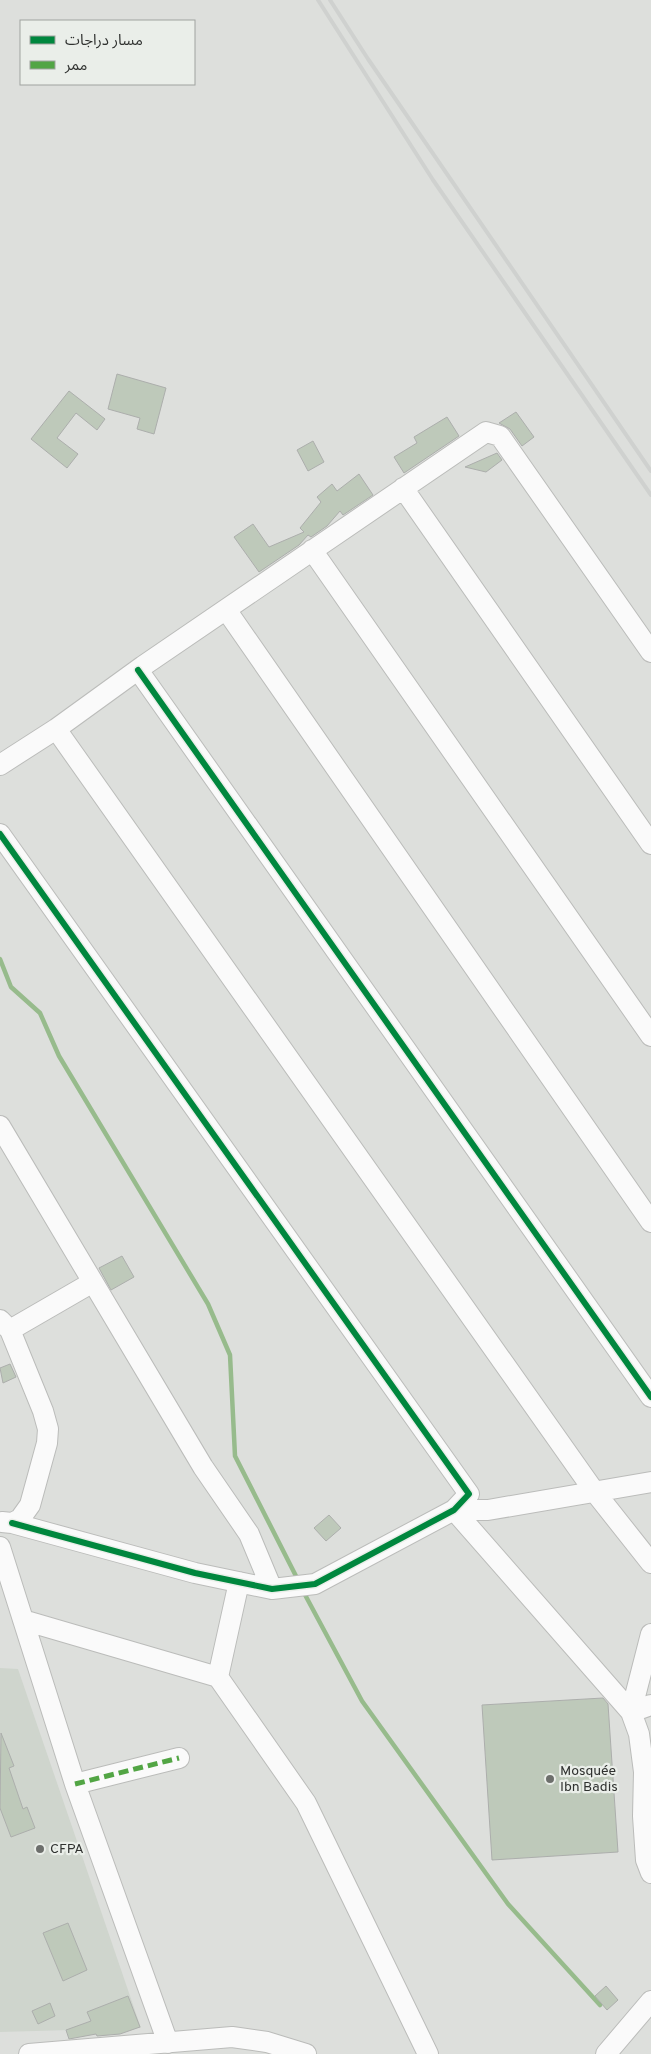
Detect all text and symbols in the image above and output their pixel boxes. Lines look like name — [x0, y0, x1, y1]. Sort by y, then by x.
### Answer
legend — [20, 20, 195, 85]
text: مسار دراجات — [65, 32, 143, 51]
text: ممر — [64, 57, 88, 76]
place label: Mosquée Ibn Badis — [560, 1763, 618, 1796]
marker: Mosquée Ibn Badis — [544, 1773, 556, 1785]
place label: CFPA — [50, 1841, 84, 1858]
marker: CFPA — [34, 1843, 46, 1855]

